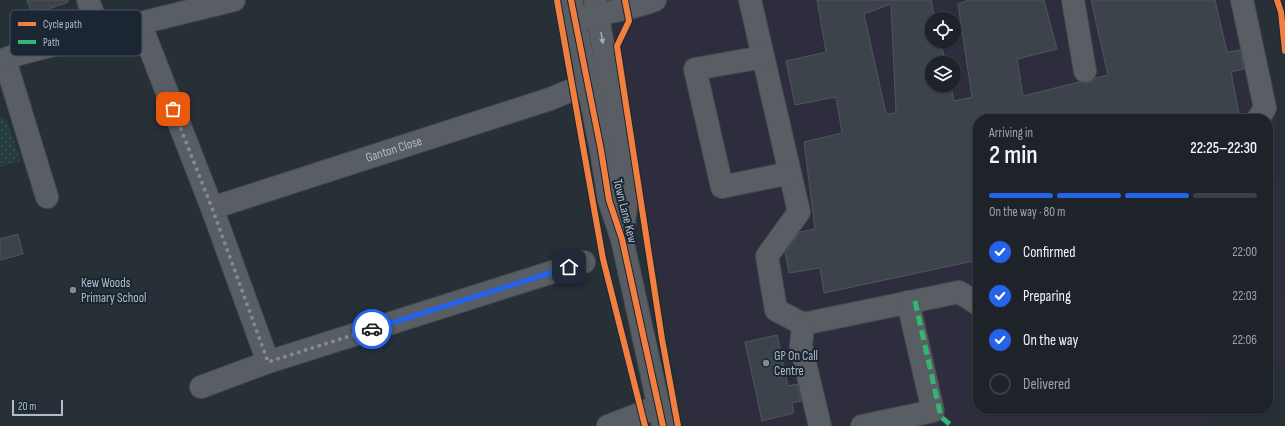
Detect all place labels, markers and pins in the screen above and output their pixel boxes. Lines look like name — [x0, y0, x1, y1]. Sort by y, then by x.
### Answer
pin — [156, 92, 190, 126]
pin — [552, 250, 586, 284]
place label: Kew Woods Primary School — [81, 275, 146, 306]
marker: Kew Woods Primary School — [68, 285, 78, 295]
place label: GP On Call Centre — [774, 348, 818, 379]
marker: GP On Call Centre — [761, 358, 771, 368]

